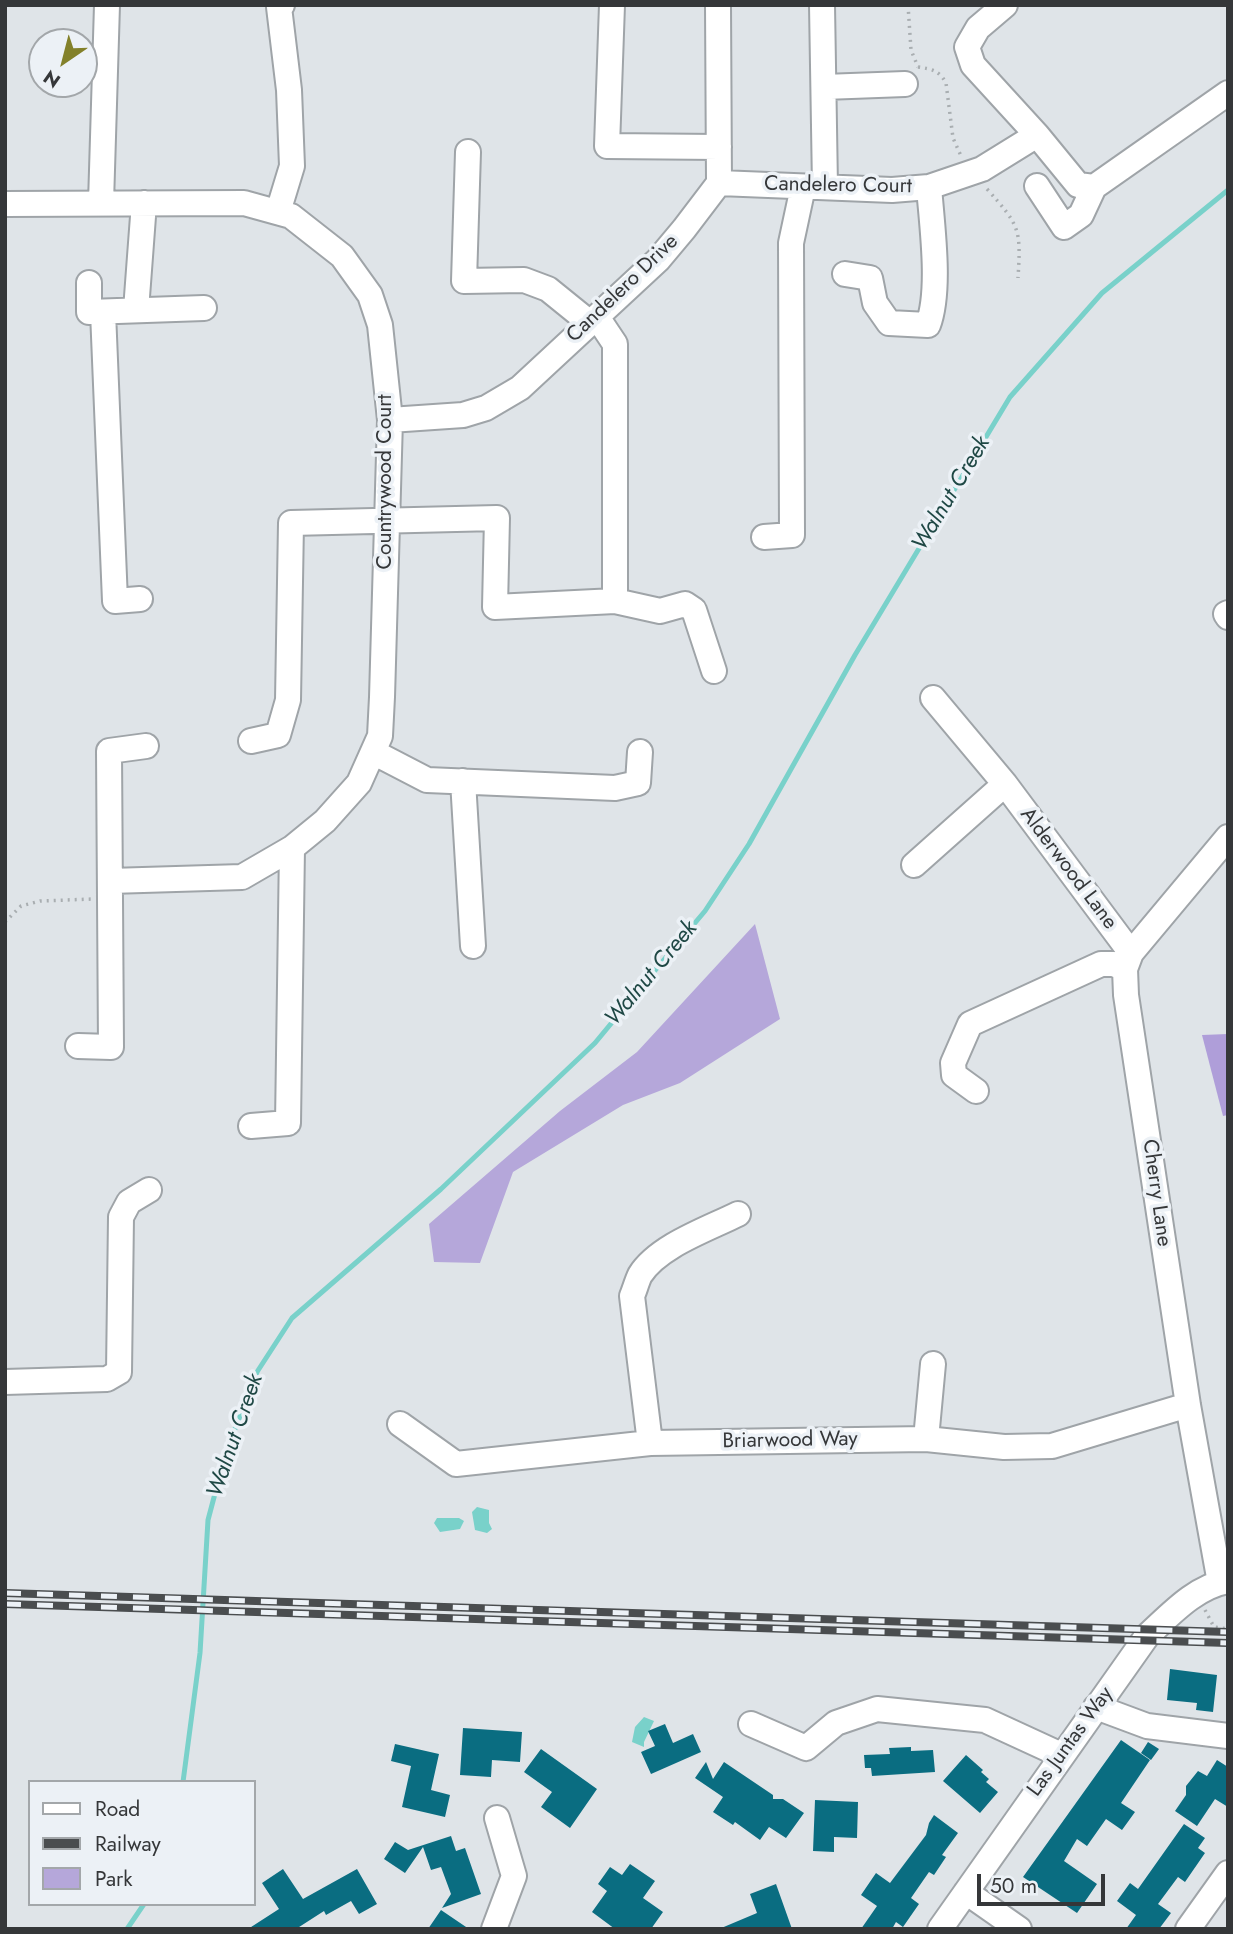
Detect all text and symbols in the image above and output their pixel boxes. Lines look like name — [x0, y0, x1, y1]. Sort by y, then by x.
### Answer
north arrow — [28, 28, 98, 98]
text: N — [38, 64, 66, 94]
street label: Candelero Court — [764, 172, 912, 200]
street label: Candelero Drive — [562, 229, 684, 349]
street label: Countrywood Court — [373, 395, 399, 569]
water label: Walnut Creek — [907, 432, 997, 556]
street label: Alderwood Lane — [1014, 803, 1122, 935]
water label: Walnut Creek — [600, 916, 704, 1032]
street label: Cherry Lane — [1136, 1138, 1176, 1248]
water label: Walnut Creek — [202, 1371, 270, 1501]
street label: Briarwood Way — [722, 1427, 858, 1455]
street label: Las Juntas Way — [1023, 1682, 1119, 1802]
legend — [28, 1780, 256, 1906]
text: Road — [95, 1794, 140, 1824]
text: Railway — [95, 1829, 161, 1859]
scale bar — [981, 1860, 1109, 1904]
text: Park — [95, 1864, 132, 1894]
text: 50 m — [990, 1871, 1037, 1901]

